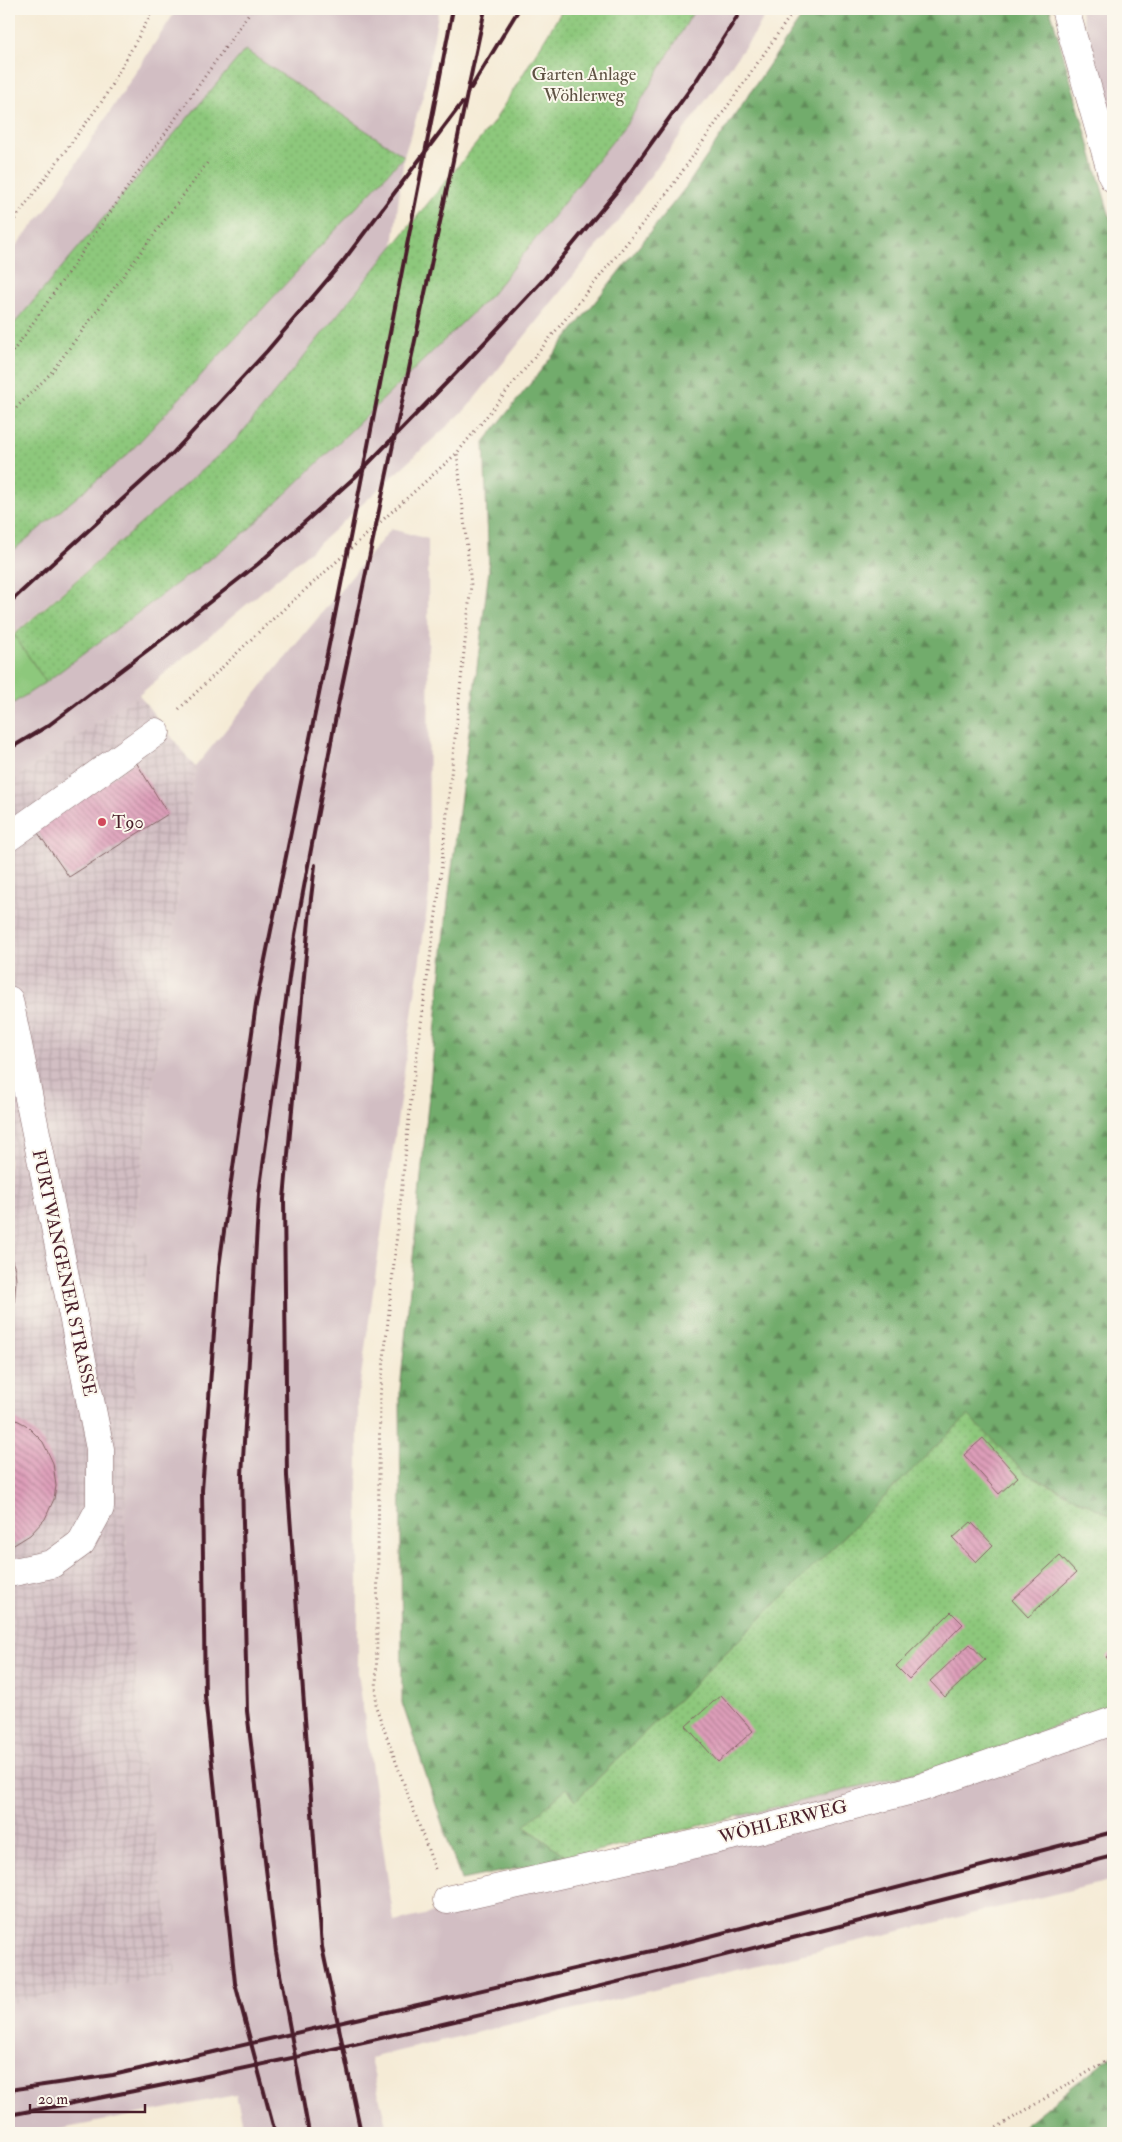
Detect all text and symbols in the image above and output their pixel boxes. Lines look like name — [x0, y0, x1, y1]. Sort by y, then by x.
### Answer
park label: Garten Anlage Wöhlerweg — [532, 63, 637, 107]
place label: T90 — [112, 811, 144, 834]
marker: T90 — [96, 816, 108, 828]
street label: FURTWANGENER STRASSE — [27, 1148, 101, 1399]
street label: WÖHLERWEG — [715, 1795, 850, 1849]
scale bar — [30, 2082, 145, 2114]
text: 20 m — [38, 2090, 68, 2109]

